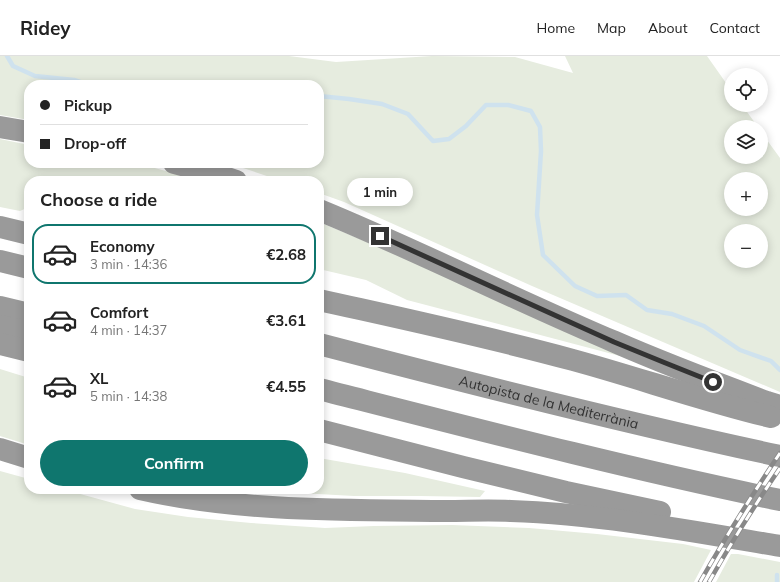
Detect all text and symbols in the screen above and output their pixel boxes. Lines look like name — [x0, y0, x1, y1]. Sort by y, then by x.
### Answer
text: Ridey — [20, 16, 71, 40]
text: Home — [536, 19, 575, 37]
text: Map — [597, 19, 626, 37]
text: About — [648, 19, 688, 37]
text: Contact — [710, 19, 760, 37]
map controls — [724, 68, 768, 268]
button: locate — [724, 68, 768, 112]
text: Pickup — [64, 96, 112, 115]
button: layers — [724, 120, 768, 164]
text: Drop-off — [64, 134, 126, 153]
button: + — [724, 172, 768, 216]
callout: 1 min — [347, 178, 413, 206]
text: 1 min — [363, 184, 397, 200]
text: Choose a ride — [40, 188, 157, 211]
button: − — [724, 224, 768, 268]
route end — [371, 227, 389, 245]
icon: car — [42, 236, 78, 272]
text: Economy — [90, 237, 155, 256]
text: €2.68 — [266, 245, 306, 264]
text: 3 min · 14:36 — [90, 256, 167, 272]
icon: car — [42, 302, 78, 338]
text: Comfort — [90, 303, 148, 322]
text: €3.61 — [266, 311, 306, 330]
text: 4 min · 14:37 — [90, 322, 167, 338]
icon: car — [42, 368, 78, 404]
text: XL — [90, 369, 108, 388]
street label: Autopista de la Mediterrània — [457, 372, 640, 433]
route start — [704, 373, 722, 391]
text: €4.55 — [266, 377, 306, 396]
text: 5 min · 14:38 — [90, 388, 167, 404]
button: Confirm — [40, 440, 308, 486]

